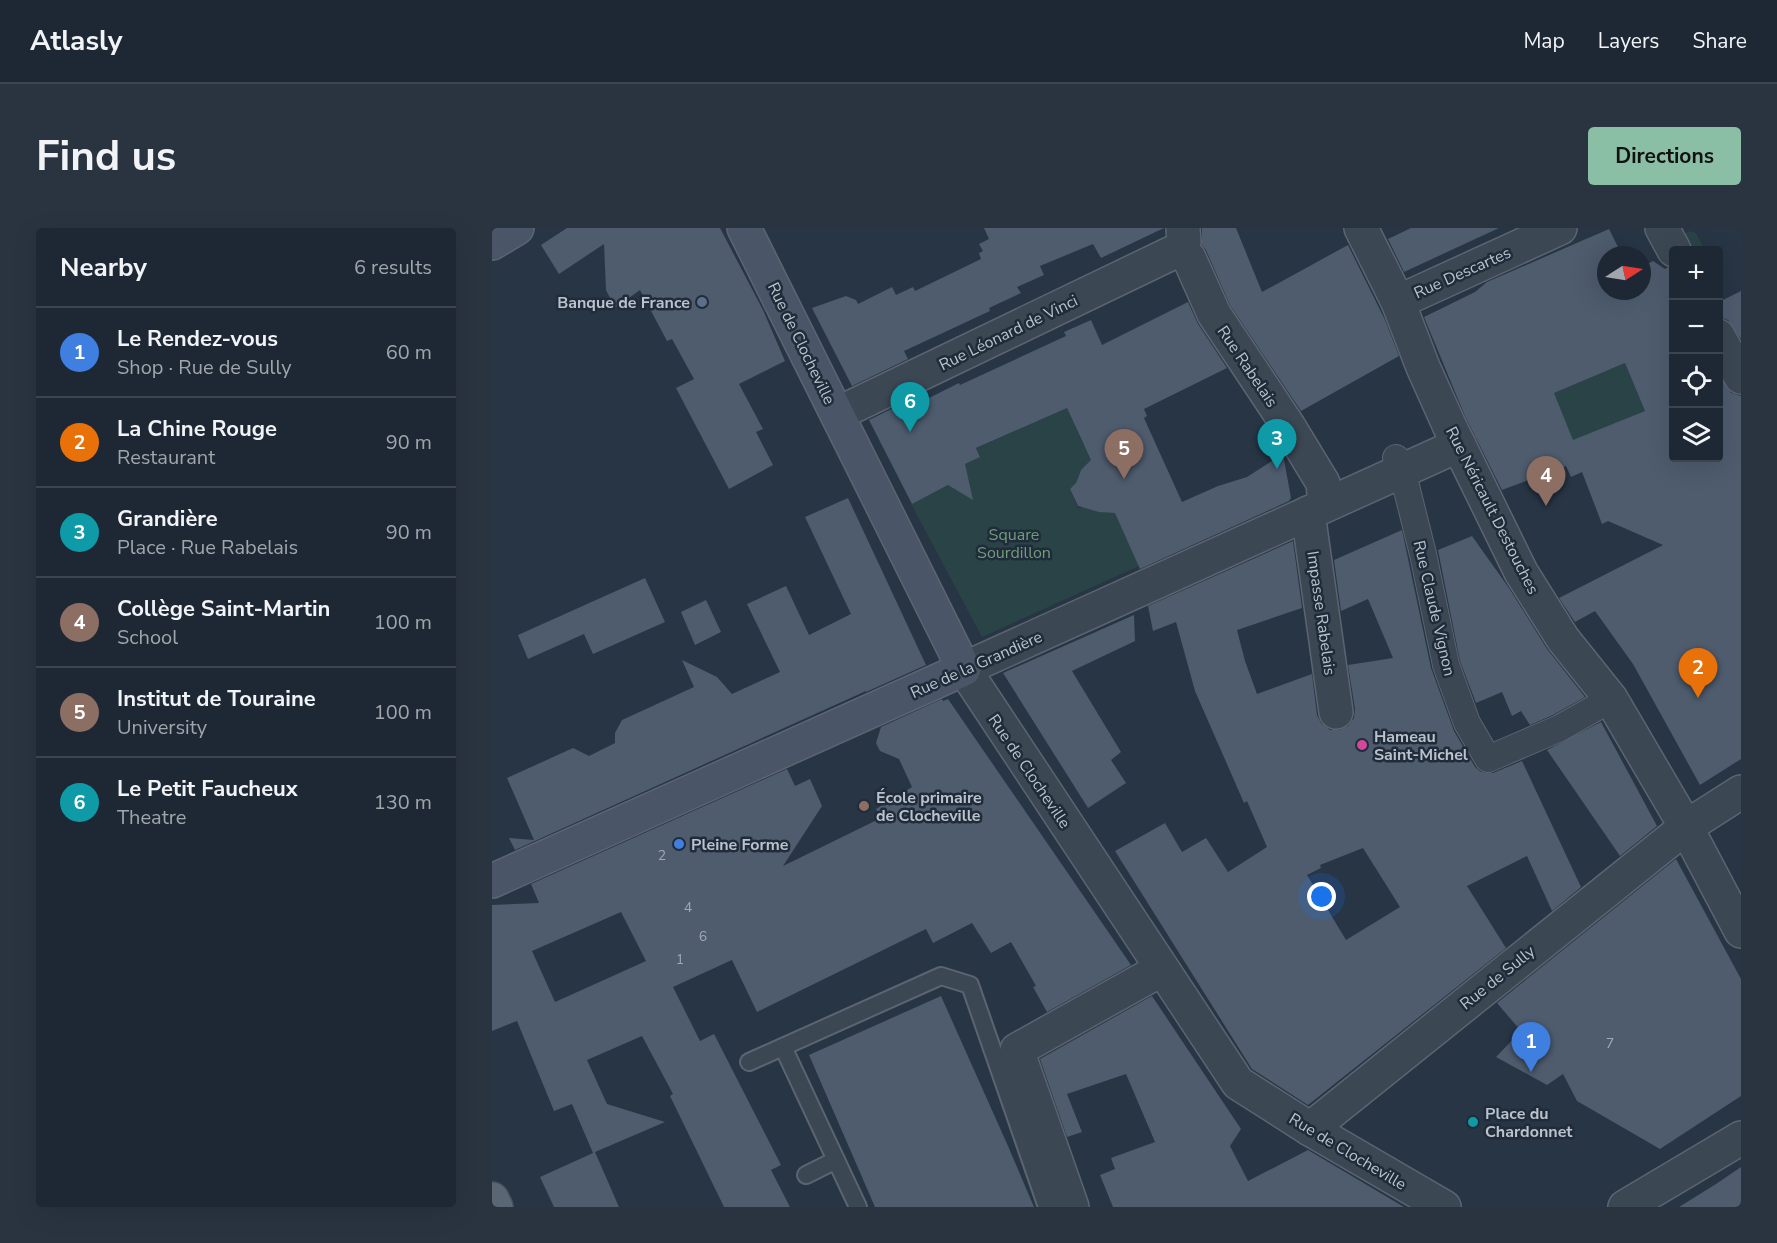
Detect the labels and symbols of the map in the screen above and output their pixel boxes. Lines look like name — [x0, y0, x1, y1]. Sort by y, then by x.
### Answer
street label: Rue Descartes — [1410, 242, 1514, 304]
north arrow — [1597, 246, 1651, 300]
street label: Rue de Clocheville — [762, 279, 840, 408]
street label: Rue Léonard de Vinci — [935, 290, 1082, 376]
place label: Banque de France — [557, 292, 690, 314]
marker: Banque de France — [695, 295, 709, 309]
street label: Rue Rabelais — [1212, 321, 1283, 412]
pin: 6 — [890, 382, 930, 432]
pin: 3 — [1258, 420, 1296, 469]
street label: Rue Néricault Destouches — [1440, 423, 1544, 598]
pin: 5 — [1104, 430, 1144, 479]
pin: 4 — [1526, 456, 1566, 506]
park label: Square Sourdillon — [977, 524, 1051, 564]
street label: Rue Claude Vignon — [1408, 538, 1460, 678]
street label: Impasse Rabelais — [1301, 550, 1341, 677]
street label: Rue de la Grandière — [907, 626, 1046, 704]
pin: 2 — [1678, 648, 1718, 698]
street label: Rue de Clocheville — [983, 710, 1076, 833]
place label: Hameau Saint-Michel — [1374, 726, 1468, 766]
marker: Hameau Saint-Michel — [1355, 738, 1369, 752]
place label: École primaire de Clocheville — [876, 787, 982, 827]
marker: École primaire de Clocheville — [857, 799, 871, 813]
place label: Pleine Forme — [691, 834, 789, 856]
marker: Pleine Forme — [672, 837, 686, 851]
house number: 2 — [658, 846, 666, 865]
your location — [1307, 882, 1336, 911]
house number: 4 — [684, 898, 692, 917]
house number: 6 — [699, 927, 707, 946]
street label: Rue de Sully — [1456, 940, 1540, 1015]
house number: 1 — [676, 950, 684, 969]
pin: 1 — [1512, 1022, 1550, 1072]
house number: 7 — [1606, 1034, 1614, 1053]
place label: Place du Chardonnet — [1485, 1103, 1573, 1143]
street label: Rue de Clocheville — [1285, 1108, 1410, 1196]
marker: Place du Chardonnet — [1466, 1115, 1480, 1129]

